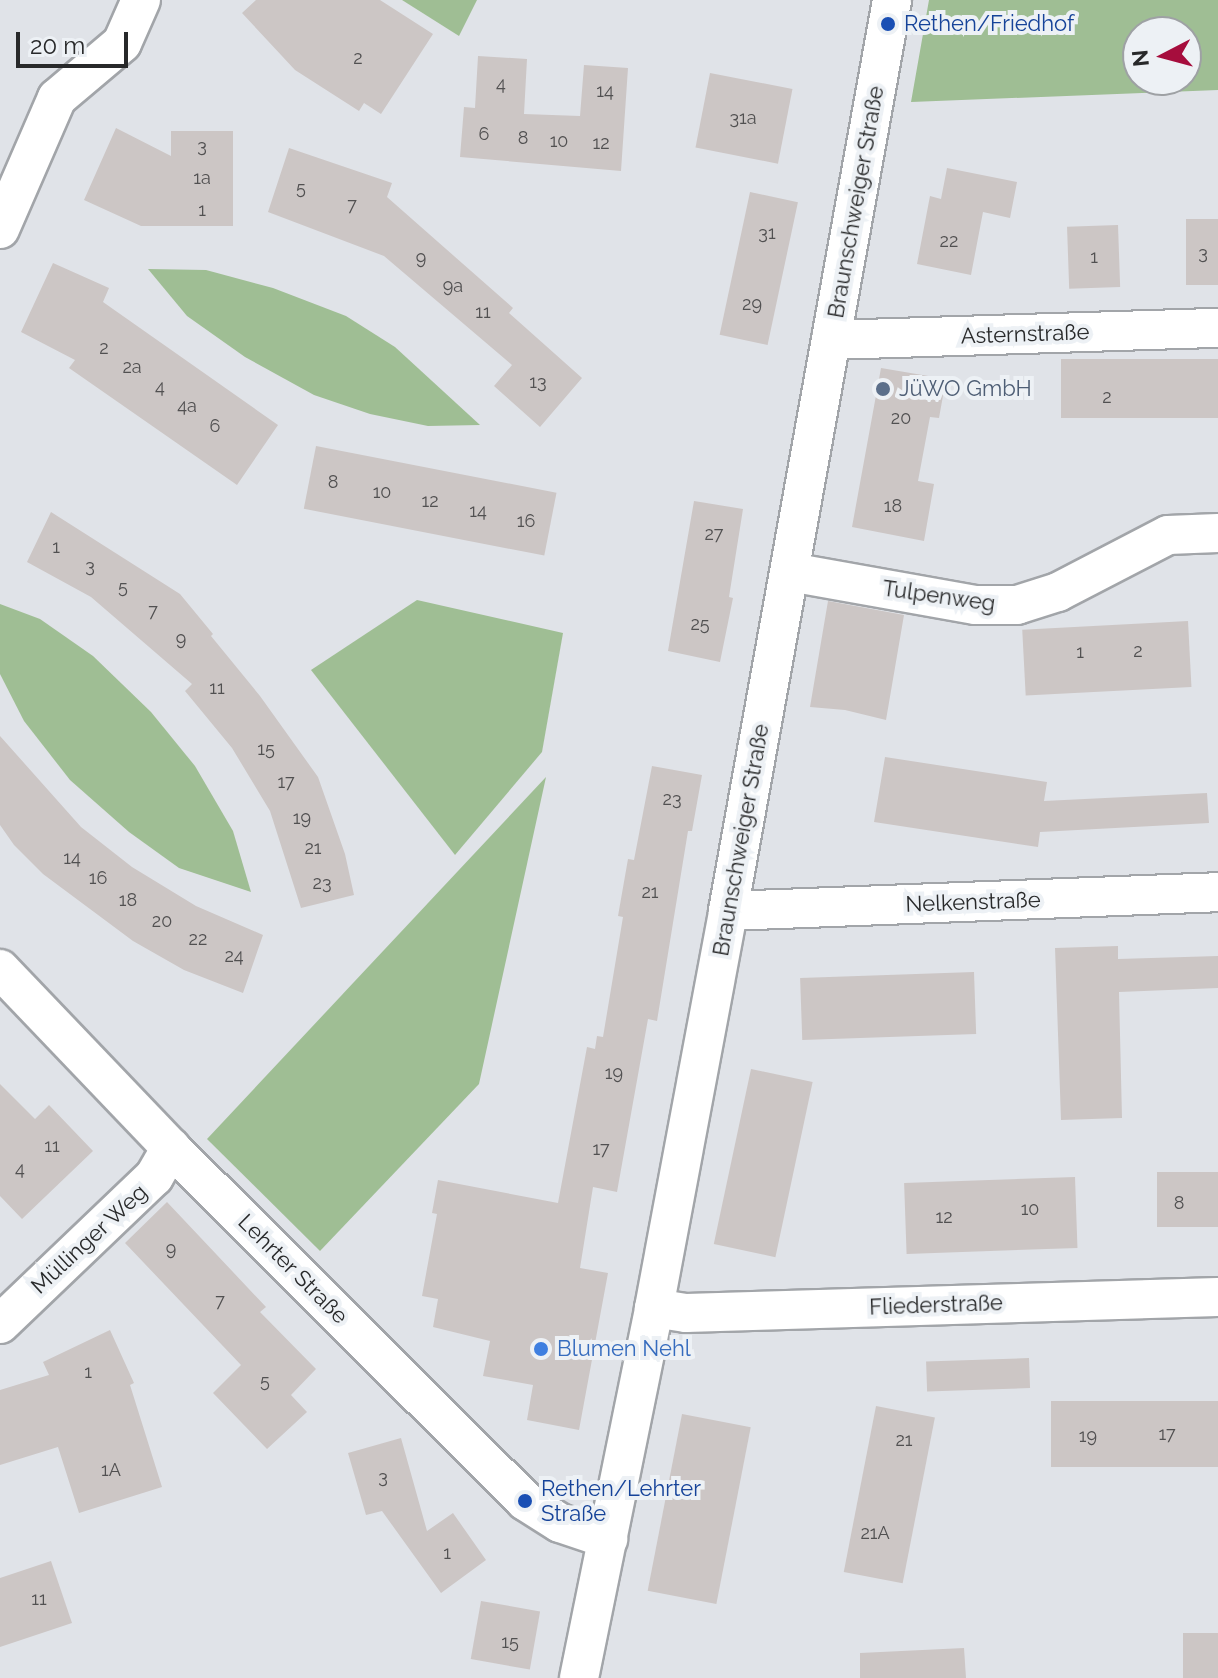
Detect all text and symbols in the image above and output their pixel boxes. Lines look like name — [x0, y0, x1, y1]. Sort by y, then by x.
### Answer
place label: Rethen/Friedhof — [904, 11, 1074, 37]
marker: Rethen/Friedhof — [879, 15, 897, 33]
scale bar — [20, 16, 132, 66]
north arrow — [1122, 16, 1202, 96]
text: 20 m — [30, 31, 85, 60]
house number: 2 — [353, 47, 363, 69]
text: N — [1126, 49, 1154, 68]
house number: 4 — [496, 73, 506, 95]
house number: 14 — [596, 80, 614, 102]
street label: Braunschweiger Straße — [823, 84, 889, 320]
house number: 31a — [729, 107, 757, 129]
house number: 6 — [479, 123, 489, 145]
house number: 8 — [518, 127, 528, 149]
house number: 10 — [550, 130, 568, 152]
house number: 12 — [592, 132, 610, 154]
house number: 3 — [197, 135, 207, 157]
house number: 1a — [193, 167, 211, 189]
house number: 5 — [296, 177, 306, 199]
house number: 7 — [347, 194, 357, 216]
house number: 1 — [198, 199, 206, 221]
house number: 31 — [758, 222, 776, 244]
house number: 22 — [940, 230, 958, 252]
house number: 3 — [1198, 242, 1208, 264]
house number: 1 — [1090, 246, 1098, 268]
house number: 9 — [416, 247, 426, 269]
house number: 9a — [443, 275, 463, 297]
house number: 29 — [742, 293, 762, 315]
house number: 11 — [475, 301, 491, 323]
street label: Asternstraße — [960, 319, 1090, 349]
house number: 2 — [99, 337, 109, 359]
house number: 2a — [122, 356, 142, 378]
house number: 13 — [529, 371, 547, 393]
house number: 4 — [155, 376, 165, 398]
place label: JüWO GmbH — [899, 376, 1032, 402]
marker: JüWO GmbH — [874, 380, 892, 398]
house number: 2 — [1102, 386, 1112, 408]
house number: 4a — [177, 395, 197, 417]
house number: 20 — [891, 407, 911, 429]
house number: 6 — [210, 415, 220, 437]
house number: 8 — [328, 471, 338, 493]
house number: 10 — [373, 481, 391, 503]
house number: 12 — [421, 490, 439, 512]
house number: 18 — [884, 495, 902, 517]
house number: 14 — [469, 500, 487, 522]
house number: 16 — [517, 510, 535, 532]
house number: 27 — [704, 523, 724, 545]
house number: 1 — [52, 536, 60, 558]
house number: 3 — [85, 555, 95, 577]
street label: Tulpenweg — [881, 575, 997, 617]
house number: 5 — [118, 576, 128, 598]
house number: 7 — [148, 600, 158, 622]
house number: 25 — [690, 613, 710, 635]
house number: 9 — [176, 628, 186, 650]
house number: 2 — [1133, 640, 1143, 662]
house number: 1 — [1076, 641, 1084, 663]
house number: 11 — [209, 677, 225, 699]
street label: Braunschweiger Straße — [708, 722, 774, 958]
house number: 15 — [257, 738, 275, 760]
house number: 17 — [277, 771, 295, 793]
house number: 23 — [663, 788, 681, 810]
house number: 19 — [293, 807, 311, 829]
house number: 21 — [304, 837, 322, 859]
house number: 14 — [63, 847, 81, 869]
house number: 16 — [89, 867, 107, 889]
house number: 23 — [313, 872, 331, 894]
house number: 21 — [641, 881, 659, 903]
street label: Nelkenstraße — [905, 886, 1041, 918]
house number: 18 — [119, 889, 137, 911]
house number: 20 — [152, 910, 172, 932]
house number: 22 — [189, 928, 207, 950]
house number: 24 — [224, 945, 244, 967]
house number: 19 — [605, 1062, 623, 1084]
house number: 11 — [44, 1135, 60, 1157]
house number: 17 — [592, 1138, 610, 1160]
house number: 4 — [15, 1158, 25, 1180]
street label: Müllinger Weg — [25, 1178, 153, 1300]
house number: 8 — [1174, 1192, 1184, 1214]
house number: 10 — [1021, 1198, 1039, 1220]
house number: 12 — [935, 1206, 953, 1228]
street label: Lehrter Straße — [233, 1209, 353, 1329]
house number: 9 — [166, 1238, 176, 1260]
street label: Fliederstraße — [869, 1289, 1003, 1321]
house number: 7 — [215, 1290, 225, 1312]
place label: Blumen Nehl — [557, 1336, 691, 1362]
marker: Blumen Nehl — [532, 1340, 550, 1358]
house number: 1 — [84, 1361, 92, 1383]
house number: 5 — [260, 1370, 270, 1392]
house number: 17 — [1158, 1423, 1176, 1445]
house number: 19 — [1079, 1425, 1097, 1447]
house number: 21 — [895, 1429, 913, 1451]
house number: 1A — [101, 1459, 121, 1481]
house number: 3 — [378, 1466, 388, 1488]
place label: Rethen/Lehrter Straße — [541, 1475, 701, 1526]
marker: Rethen/Lehrter Straße — [516, 1492, 534, 1510]
house number: 21A — [860, 1522, 890, 1544]
house number: 1 — [443, 1542, 451, 1564]
house number: 11 — [31, 1588, 47, 1610]
house number: 15 — [501, 1631, 519, 1653]

